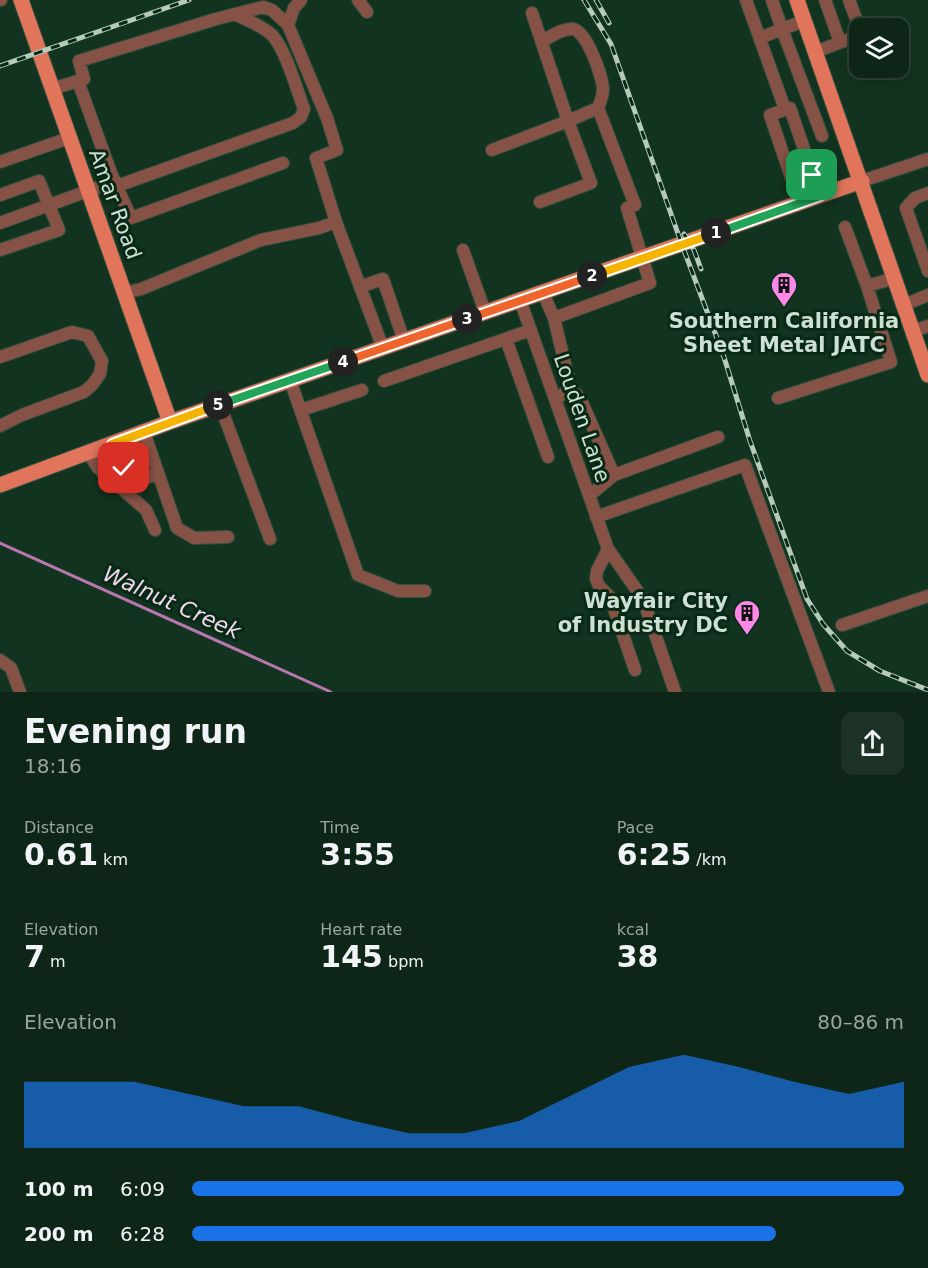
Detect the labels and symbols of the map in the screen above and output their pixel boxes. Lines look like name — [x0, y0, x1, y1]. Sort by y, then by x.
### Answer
street label: Amar Road — [84, 146, 146, 262]
pin — [786, 149, 837, 200]
pin: 1 — [701, 218, 731, 248]
pin: 2 — [577, 261, 607, 291]
building icon: Southern California Sheet Metal JATC — [769, 270, 799, 308]
pin: 3 — [452, 304, 482, 334]
place label: Southern California Sheet Metal JATC — [669, 309, 899, 357]
pin: 4 — [328, 347, 358, 377]
street label: Louden Lane — [549, 350, 615, 486]
pin: 5 — [203, 390, 233, 420]
pin — [98, 442, 149, 493]
water label: Walnut Creek — [99, 561, 246, 644]
place label: Wayfair City of Industry DC — [558, 589, 728, 637]
building icon: Wayfair City of Industry DC — [732, 598, 762, 636]

